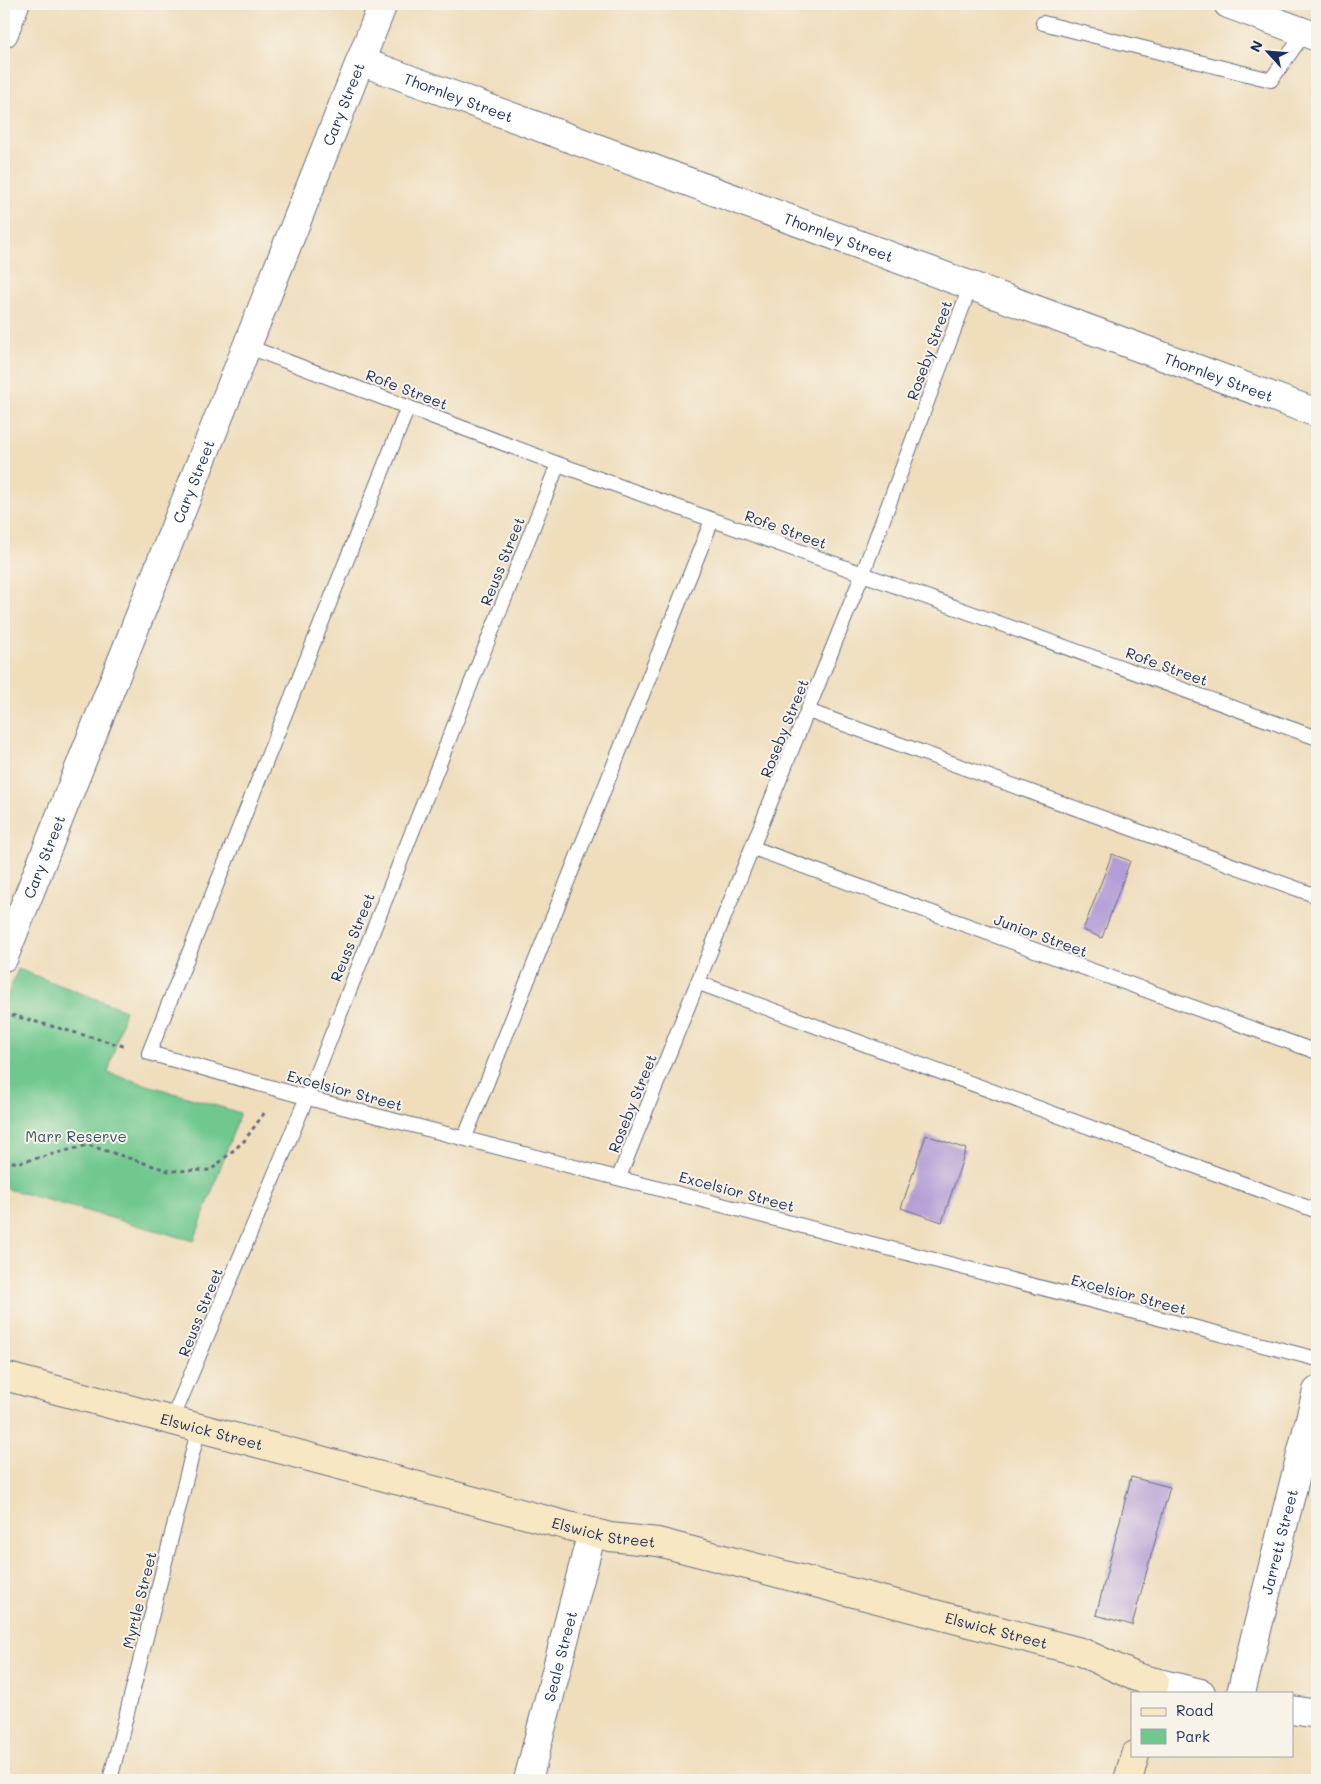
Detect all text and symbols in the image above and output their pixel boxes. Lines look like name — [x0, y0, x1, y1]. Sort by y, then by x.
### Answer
north arrow — [1244, 28, 1294, 78]
text: N — [1245, 37, 1267, 55]
street label: Cary Street — [318, 59, 369, 149]
street label: Thornley Street — [401, 68, 516, 126]
street label: Thornley Street — [781, 208, 896, 266]
street label: Roseby Street — [902, 297, 956, 403]
street label: Thornley Street — [1161, 348, 1276, 406]
street label: Rofe Street — [363, 364, 451, 414]
street label: Cary Street — [168, 437, 219, 526]
street label: Rofe Street — [742, 505, 830, 553]
street label: Reuss Street — [475, 514, 529, 608]
street label: Rofe Street — [1123, 642, 1211, 690]
street label: Roseby Street — [755, 676, 813, 780]
street label: Cary Street — [18, 812, 69, 901]
street label: Reuss Street — [325, 890, 379, 984]
street label: Junior Street — [991, 909, 1091, 961]
street label: Roseby Street — [603, 1051, 661, 1155]
street label: Excelsior Street — [285, 1065, 405, 1115]
park label: Marr Reserve — [25, 1126, 127, 1146]
street label: Excelsior Street — [677, 1166, 797, 1216]
street label: Reuss Street — [173, 1265, 227, 1359]
street label: Excelsior Street — [1069, 1269, 1189, 1319]
street label: Elswick Street — [158, 1408, 265, 1454]
street label: Jarrett Street — [1256, 1487, 1302, 1596]
street label: Elswick Street — [550, 1512, 656, 1552]
street label: Myrtle Street — [117, 1549, 161, 1651]
street label: Elswick Street — [943, 1607, 1050, 1653]
street label: Seale Street — [539, 1609, 581, 1703]
legend — [1131, 1692, 1294, 1756]
text: Road — [1176, 1700, 1213, 1720]
text: Park — [1176, 1726, 1210, 1746]

